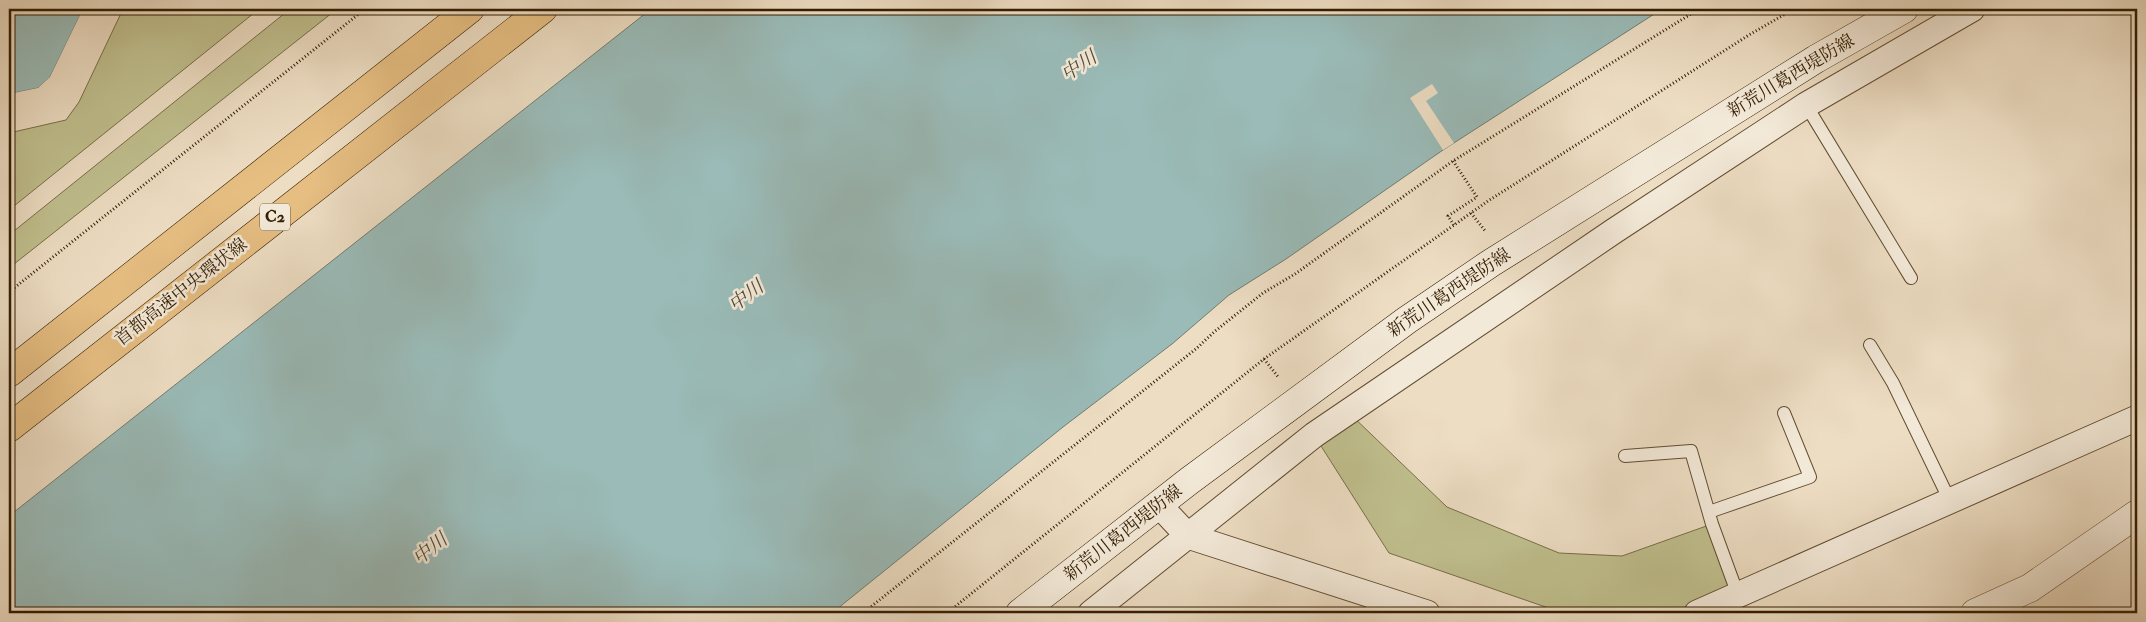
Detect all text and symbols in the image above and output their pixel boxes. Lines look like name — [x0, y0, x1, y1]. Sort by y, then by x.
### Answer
street label: 新荒川葛西堤防線 — [1723, 29, 1859, 123]
water label: 中川 — [1057, 44, 1103, 87]
road number: C2 — [260, 203, 290, 230]
street label: 首都高速中央環状線 — [110, 233, 252, 351]
street label: 新荒川葛西堤防線 — [1383, 243, 1515, 343]
water label: 中川 — [724, 274, 770, 317]
street label: 新荒川葛西堤防線 — [1059, 480, 1187, 586]
water label: 中川 — [408, 526, 454, 570]

